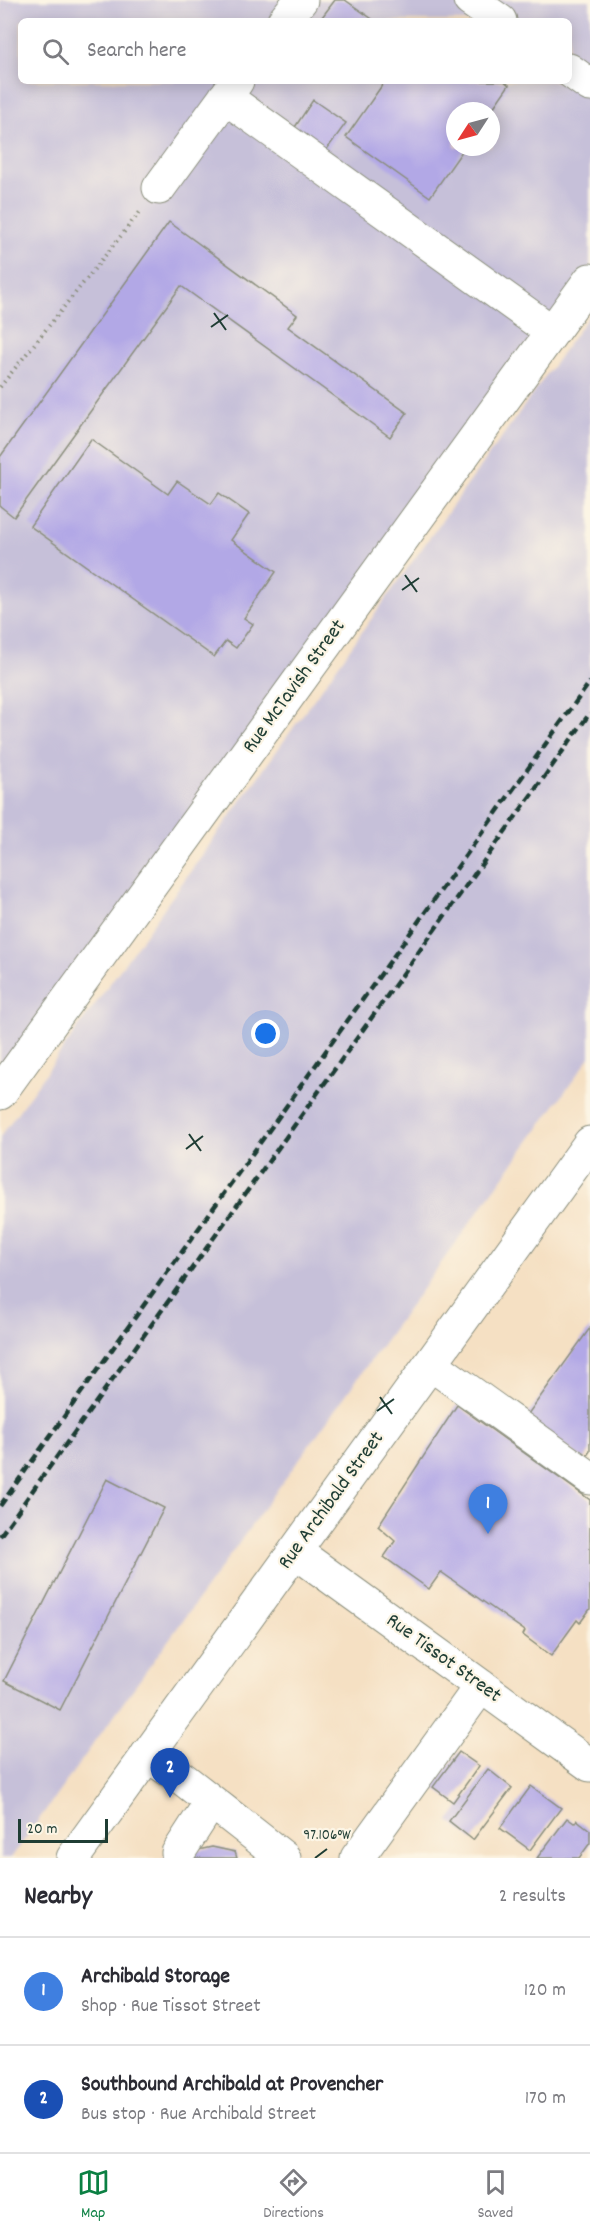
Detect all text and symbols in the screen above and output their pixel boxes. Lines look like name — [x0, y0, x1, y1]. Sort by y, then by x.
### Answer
search box — [18, 18, 572, 84]
icon: search — [39, 35, 72, 68]
text: Search here — [87, 36, 186, 67]
north arrow — [446, 102, 500, 156]
street label: Rue McTavish Street — [236, 614, 354, 760]
your location — [251, 1019, 280, 1048]
street label: Rue Archibald Street — [272, 1426, 393, 1576]
pin: 1 — [468, 1484, 508, 1534]
street label: Rue Tissot Street — [379, 1607, 507, 1711]
pin: 2 — [150, 1748, 190, 1798]
scale bar — [18, 1816, 108, 1844]
text: 20 m — [27, 1818, 57, 1841]
text: 97.106°W — [303, 1825, 351, 1847]
text: Nearby — [24, 1879, 92, 1916]
text: 2 results — [499, 1883, 566, 1911]
text: Archibald Storage — [81, 1962, 230, 1993]
text: 1 — [41, 1977, 46, 2005]
text: 120 m — [524, 1977, 566, 2005]
text: Shop · Rue Tissot Street — [81, 1993, 261, 2021]
text: Southbound Archibald at Provencher — [81, 2070, 383, 2101]
text: 2 — [39, 2085, 48, 2113]
text: 170 m — [525, 2085, 566, 2113]
text: Bus stop · Rue Archibald Street — [81, 2101, 316, 2129]
tab: Map — [77, 2166, 110, 2225]
tab: Directions — [263, 2166, 324, 2225]
tab: Saved — [477, 2166, 513, 2225]

